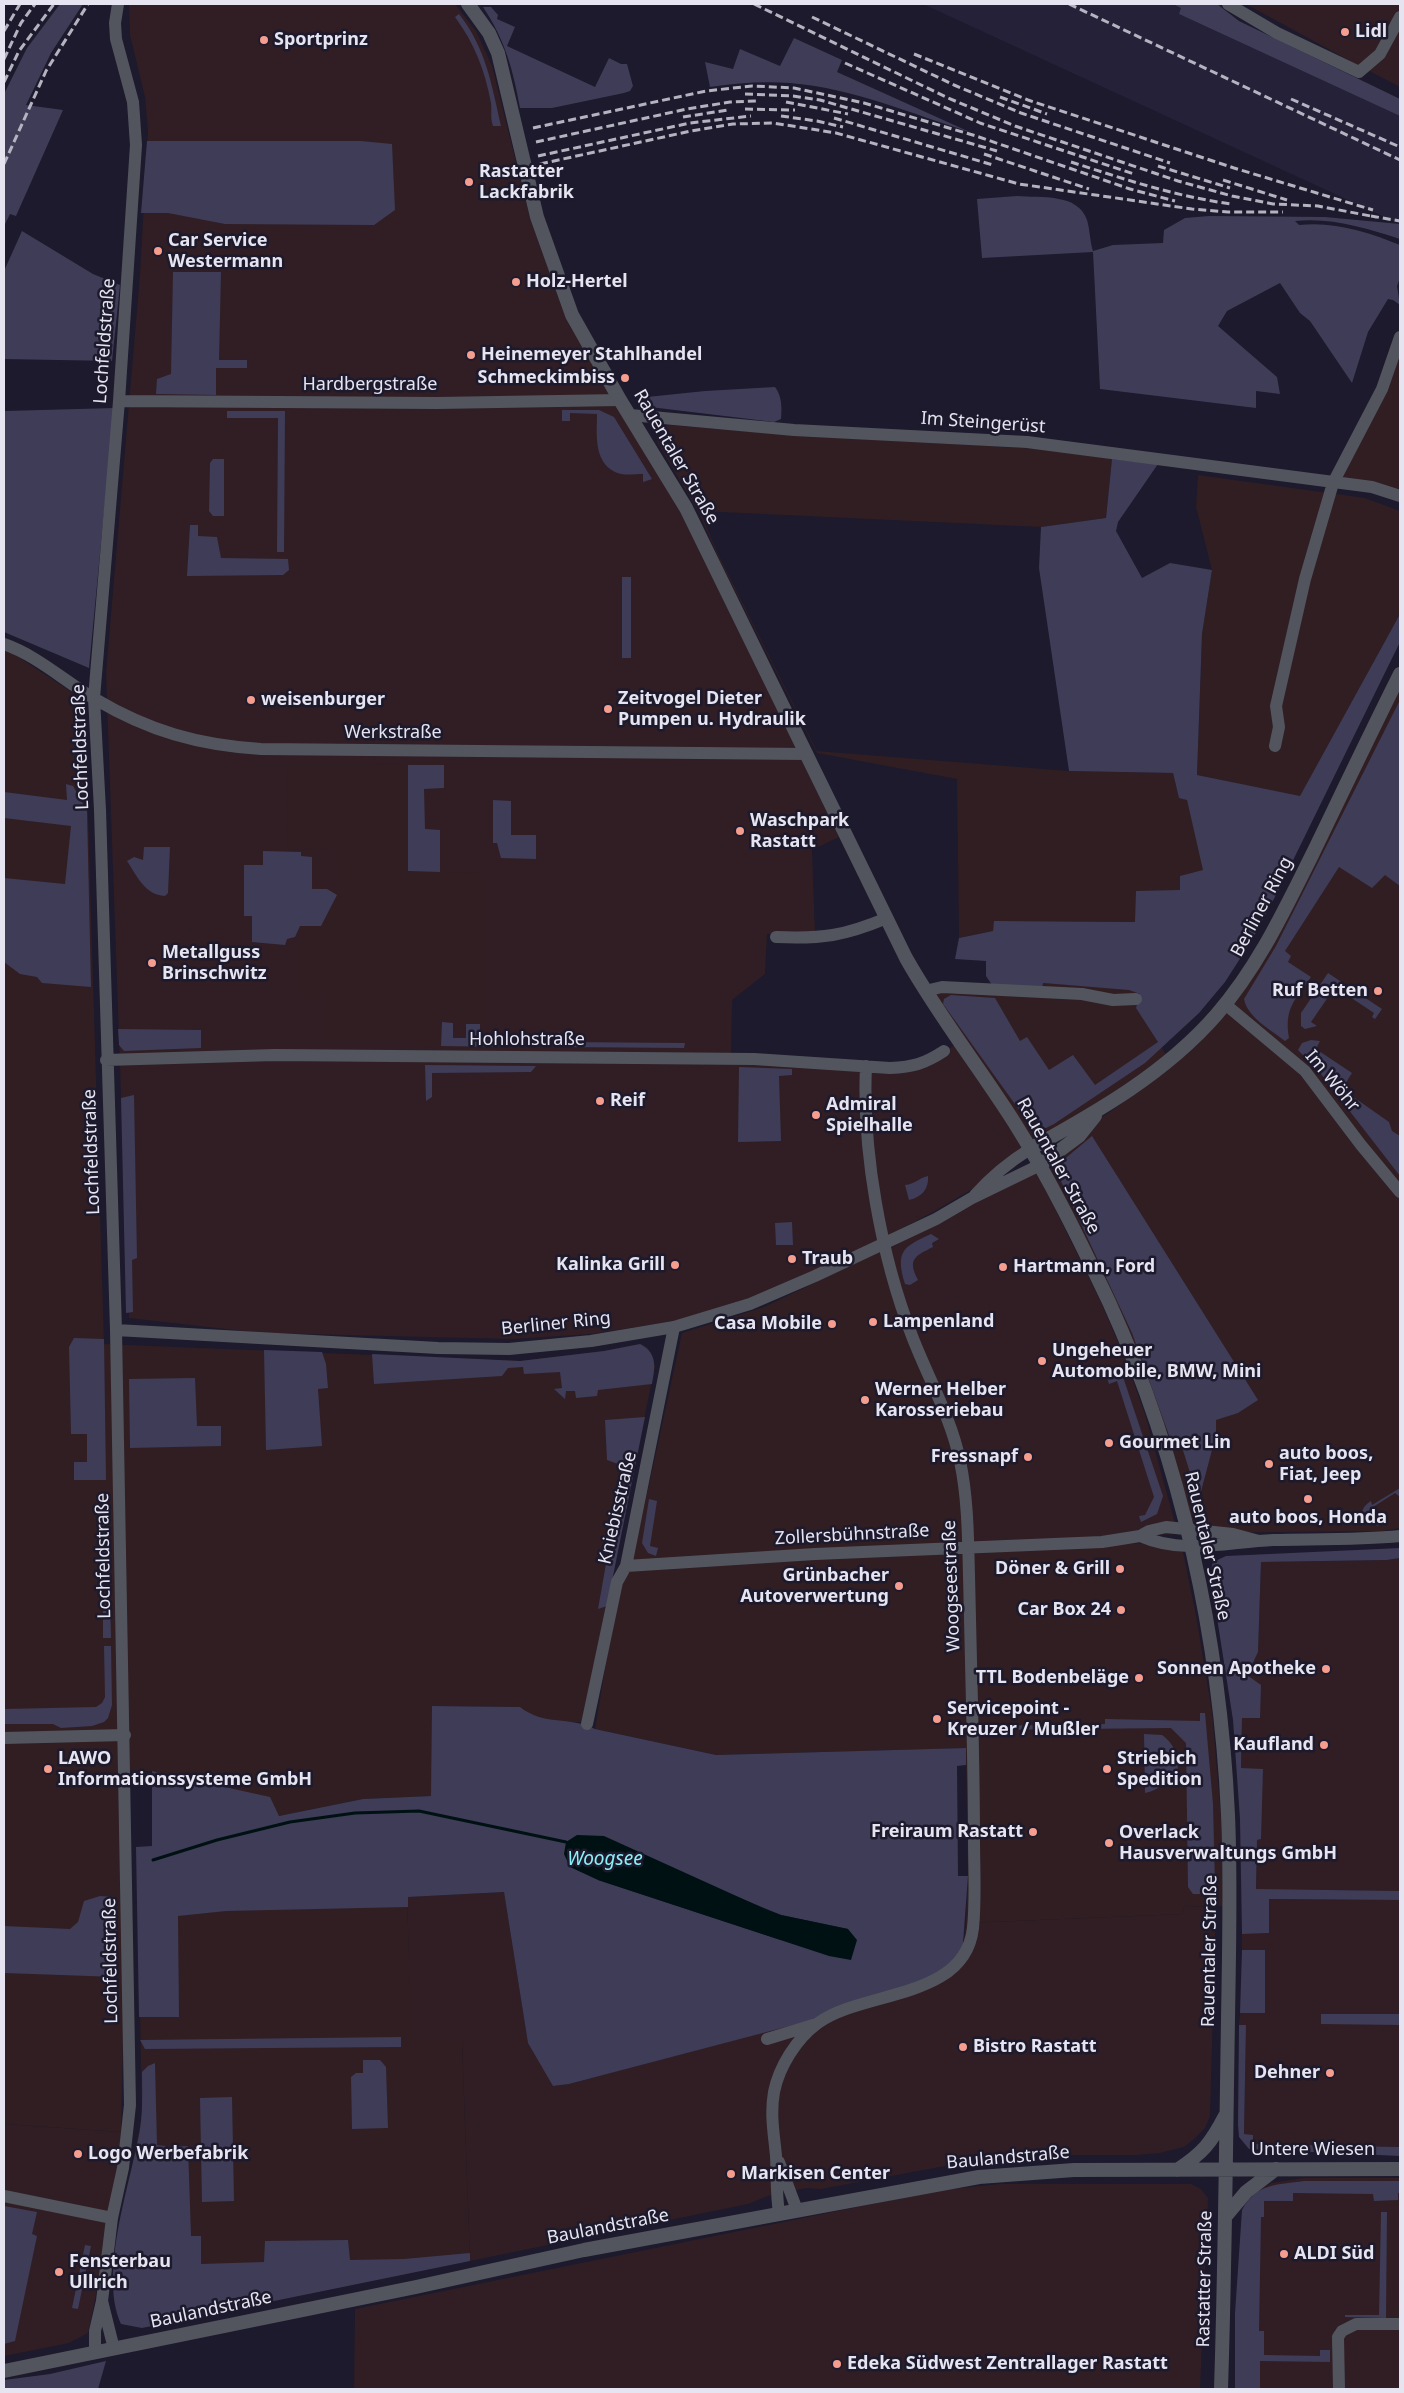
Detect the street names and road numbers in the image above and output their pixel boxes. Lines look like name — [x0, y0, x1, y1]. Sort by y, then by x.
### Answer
street label: Lochfeldstraße — [90, 277, 120, 405]
street label: Hardbergstraße — [303, 374, 437, 396]
street label: Rauentaler Straße — [629, 386, 723, 528]
street label: Im Steingerüst — [920, 408, 1046, 438]
street label: Lochfeldstraße — [68, 684, 94, 810]
street label: Werkstraße — [344, 722, 442, 744]
street label: Berliner Ring — [1227, 853, 1297, 961]
street label: Hohlohstraße — [469, 1029, 585, 1051]
street label: Im Wöhr — [1300, 1046, 1364, 1116]
street label: Lochfeldstraße — [79, 1089, 105, 1215]
street label: Rauentaler Straße — [1012, 1094, 1104, 1238]
street label: Berliner Ring — [500, 1308, 612, 1340]
street label: Kniebisstraße — [595, 1449, 641, 1567]
street label: Rauentaler Straße — [1179, 1469, 1235, 1623]
street label: Lochfeldstraße — [92, 1493, 116, 1619]
street label: Zollersbühnstraße — [774, 1520, 930, 1550]
street label: Woogseestraße — [939, 1520, 965, 1652]
street label: Rauentaler Straße — [1198, 1875, 1222, 2027]
street label: Lochfeldstraße — [99, 1898, 123, 2024]
street label: Untere Wiesen — [1251, 2139, 1375, 2161]
street label: Baulandstraße — [945, 2142, 1071, 2174]
street label: Baulandstraße — [545, 2205, 671, 2249]
street label: Rastatter Straße — [1193, 2210, 1217, 2348]
street label: Baulandstraße — [148, 2287, 274, 2333]

